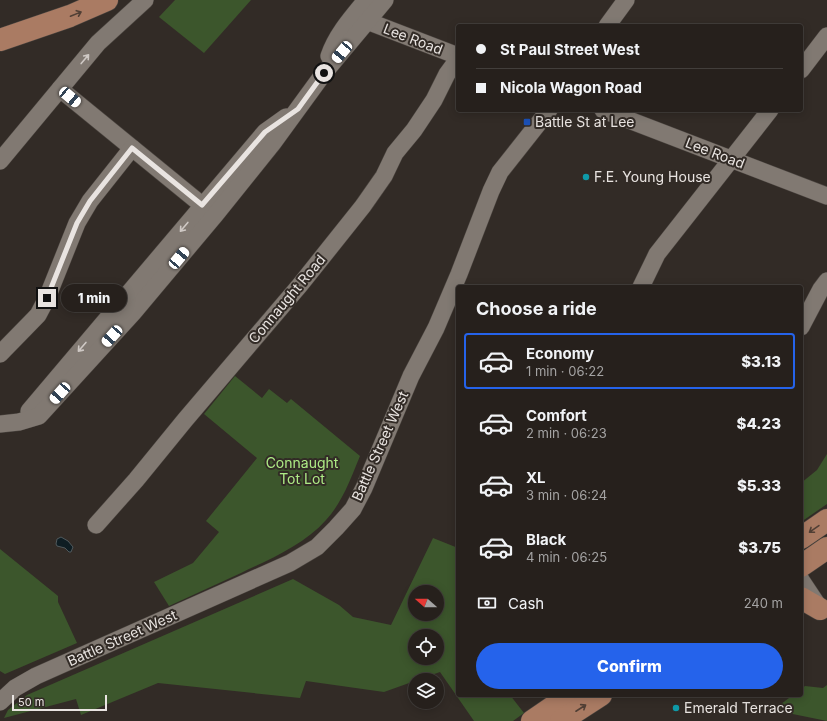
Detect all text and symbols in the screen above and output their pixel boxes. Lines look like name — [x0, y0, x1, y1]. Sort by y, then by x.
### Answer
one-way arrow — [70, 9, 82, 17]
street label: Lee Road — [381, 19, 445, 58]
car — [330, 39, 354, 65]
text: St Paul Street West — [500, 40, 640, 59]
one-way arrow — [80, 53, 89, 64]
route start — [315, 64, 333, 82]
text: Nicola Wagon Road — [500, 78, 642, 97]
car — [57, 85, 83, 109]
place label: Battle St at Lee — [535, 113, 634, 130]
marker: Battle St at Lee — [522, 117, 532, 127]
street label: Lee Road — [683, 133, 747, 172]
place label: F.E. Young House — [594, 168, 711, 185]
marker: F.E. Young House — [581, 172, 591, 182]
one-way arrow — [180, 221, 189, 232]
car — [167, 245, 191, 271]
street label: Connaught Road — [245, 251, 329, 346]
callout: 1 min — [61, 284, 127, 312]
route end — [38, 289, 56, 307]
text: 1 min — [78, 290, 110, 306]
text: Choose a ride — [476, 298, 597, 319]
car — [100, 323, 124, 349]
one-way arrow — [77, 342, 86, 353]
icon: car — [478, 343, 514, 379]
text: Economy — [526, 344, 594, 363]
text: $3.13 — [741, 352, 781, 371]
text: 1 min · 06:22 — [526, 363, 604, 379]
car — [48, 380, 72, 406]
street label: Battle Street West — [348, 388, 411, 503]
icon: car — [478, 405, 514, 441]
text: Comfort — [526, 406, 587, 425]
text: $4.23 — [737, 414, 781, 433]
text: 2 min · 06:23 — [526, 425, 607, 441]
park label: Connaught Tot Lot — [266, 454, 339, 487]
icon: car — [478, 467, 514, 503]
text: XL — [526, 468, 546, 487]
text: $5.33 — [737, 476, 781, 495]
text: 3 min · 06:24 — [526, 487, 607, 503]
one-way arrow — [809, 525, 820, 533]
icon: car — [478, 529, 514, 565]
text: Black — [526, 530, 566, 549]
text: $3.75 — [738, 538, 781, 557]
text: 4 min · 06:25 — [526, 549, 607, 565]
north arrow — [408, 585, 444, 621]
map controls — [408, 585, 444, 709]
icon: cash — [476, 592, 498, 614]
text: Cash — [508, 594, 544, 613]
text: 240 m — [744, 595, 783, 611]
street label: Battle Street West — [64, 606, 180, 669]
button: locate — [408, 629, 444, 665]
button: Confirm — [476, 643, 783, 689]
button: layers — [408, 673, 444, 709]
scale bar — [12, 693, 107, 712]
text: 50 m — [18, 695, 44, 709]
place label: Emerald Terrace — [684, 699, 793, 716]
marker: Emerald Terrace — [671, 703, 681, 713]
one-way arrow — [575, 704, 586, 712]

